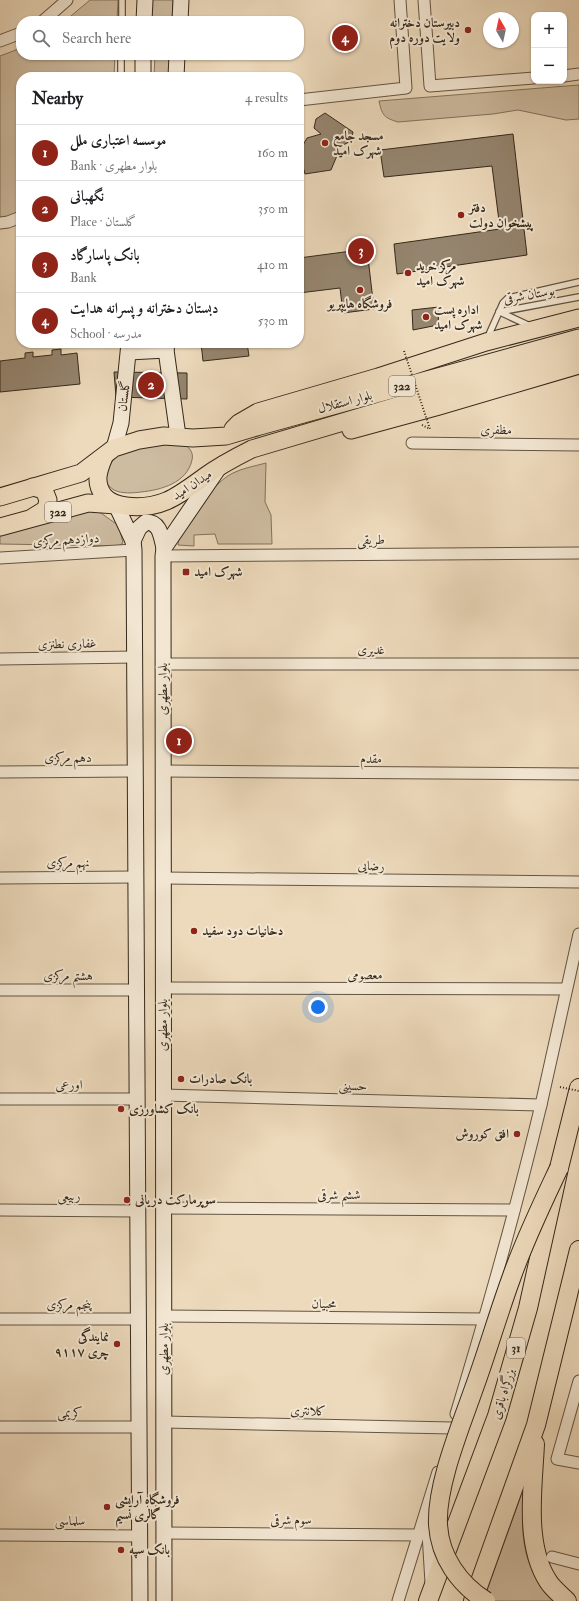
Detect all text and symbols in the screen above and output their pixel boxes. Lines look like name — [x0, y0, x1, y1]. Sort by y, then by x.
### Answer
north arrow — [483, 12, 519, 48]
map controls — [531, 12, 567, 84]
button: + — [531, 12, 567, 48]
place label: دبیرستان دخترانه ولایت دوره دوم — [389, 15, 460, 49]
search box — [16, 16, 304, 60]
pin: 4 — [332, 23, 358, 53]
marker: دبیرستان دخترانه ولایت دوره دوم — [463, 25, 473, 35]
icon: search — [30, 27, 52, 49]
text: Search here — [62, 29, 131, 48]
button: − — [531, 48, 567, 84]
text: Nearby — [32, 88, 83, 109]
text: 4 results — [245, 90, 288, 106]
place label: مسجد جامع شهرک امید — [333, 128, 384, 159]
text: موسسه اعتباری ملل — [70, 131, 166, 150]
marker: مسجد جامع شهرک امید — [320, 138, 330, 148]
text: 1 — [43, 145, 47, 161]
text: 160 m — [257, 145, 288, 161]
text: Bank · بلوار مطهری — [70, 158, 157, 174]
text: نگهبانی — [70, 187, 104, 206]
place label: دفتر پیشخوان دولت — [467, 200, 534, 232]
text: 2 — [42, 201, 48, 217]
text: 350 m — [258, 201, 288, 217]
marker: دفتر پیشخوان دولت — [456, 210, 466, 220]
text: Place · گلستان — [70, 214, 136, 230]
pin: 3 — [348, 236, 374, 266]
text: بانک پاسارگاد — [70, 246, 140, 265]
text: 3 — [43, 257, 48, 273]
text: 410 m — [257, 257, 288, 273]
place label: مرکز خرید شهرک امید — [416, 258, 465, 289]
marker: مرکز خرید شهرک امید — [403, 268, 413, 278]
text: Bank — [70, 270, 97, 286]
street label: بوستان شرقی — [502, 283, 556, 307]
marker: فروشگاه هایپریو — [355, 285, 365, 295]
place label: فروشگاه هایپریو — [326, 295, 393, 313]
text: دبستان دخترانه و پسرانه هدایت — [70, 299, 218, 318]
place label: اداره پست شهرک امید — [434, 302, 483, 333]
marker: اداره پست شهرک امید — [421, 312, 431, 322]
text: 4 — [41, 313, 49, 329]
text: 530 m — [258, 313, 288, 329]
text: School · مدرسه — [70, 326, 142, 342]
pin: 2 — [138, 370, 164, 400]
road number: 322 — [389, 376, 415, 396]
street label: گلستان — [114, 380, 134, 412]
street label: بلوار استقلال — [316, 387, 374, 417]
street label: مظفری — [480, 422, 512, 438]
street label: میدان امید — [169, 466, 215, 504]
road number: 322 — [45, 502, 71, 522]
street label: دوازدهم مرکزی — [32, 530, 100, 554]
street label: طریقی — [357, 532, 385, 550]
place label: شهرک امید — [194, 564, 243, 580]
marker: شهرک امید — [181, 567, 191, 577]
street label: غفاری نطنزی — [38, 635, 96, 653]
street label: غدیری — [357, 642, 385, 658]
street label: بلوار مطهری — [155, 663, 171, 715]
pin: 1 — [166, 726, 192, 756]
street label: دهم مرکزی — [44, 750, 92, 770]
street label: مقدم — [360, 751, 382, 770]
street label: نهم مرکزی — [47, 855, 89, 875]
street label: رضایی — [357, 858, 385, 874]
place label: دخانیات دود سفید — [202, 923, 284, 939]
marker: دخانیات دود سفید — [189, 926, 199, 936]
street label: معصومی — [348, 967, 382, 983]
street label: هشتم مرکزی — [43, 968, 93, 989]
your location — [308, 997, 328, 1017]
street label: بلوار مطهری — [155, 999, 171, 1051]
place label: بانک صادرات — [189, 1071, 253, 1087]
marker: بانک صادرات — [176, 1074, 186, 1084]
street label: اورعی — [55, 1077, 83, 1093]
street label: حسینی — [338, 1078, 368, 1095]
place label: بانک کشاورزی — [129, 1101, 199, 1117]
marker: بانک کشاورزی — [116, 1104, 126, 1114]
place label: افق کوروش — [455, 1126, 509, 1142]
marker: افق کوروش — [512, 1129, 522, 1139]
street label: ششم شرقی — [317, 1187, 361, 1208]
street label: ربیعی — [57, 1188, 81, 1205]
place label: سوپرمارکت دریانی — [134, 1192, 216, 1208]
marker: سوپرمارکت دریانی — [122, 1195, 132, 1205]
street label: محبیان — [312, 1296, 337, 1312]
street label: پنجم مرکزی — [47, 1297, 92, 1317]
street label: بلوار مطهری — [156, 1323, 172, 1375]
place label: نمایندگی ۹۱۱۷ چری — [54, 1326, 109, 1360]
road number: 31 — [507, 1338, 525, 1358]
marker: نمایندگی ۹۱۱۷ چری — [112, 1339, 122, 1349]
street label: بزرگراه باقری — [487, 1366, 519, 1421]
street label: کلانتری — [290, 1403, 326, 1419]
street label: کریمی — [57, 1405, 83, 1422]
place label: فروشگاه آرایشی گالری نسیم — [115, 1491, 180, 1528]
marker: فروشگاه آرایشی گالری نسیم — [102, 1502, 112, 1512]
street label: سوم شرقی — [270, 1512, 312, 1531]
street label: سلماسی — [55, 1513, 85, 1530]
place label: بانک سپه — [129, 1542, 170, 1559]
marker: بانک سپه — [116, 1545, 126, 1555]

